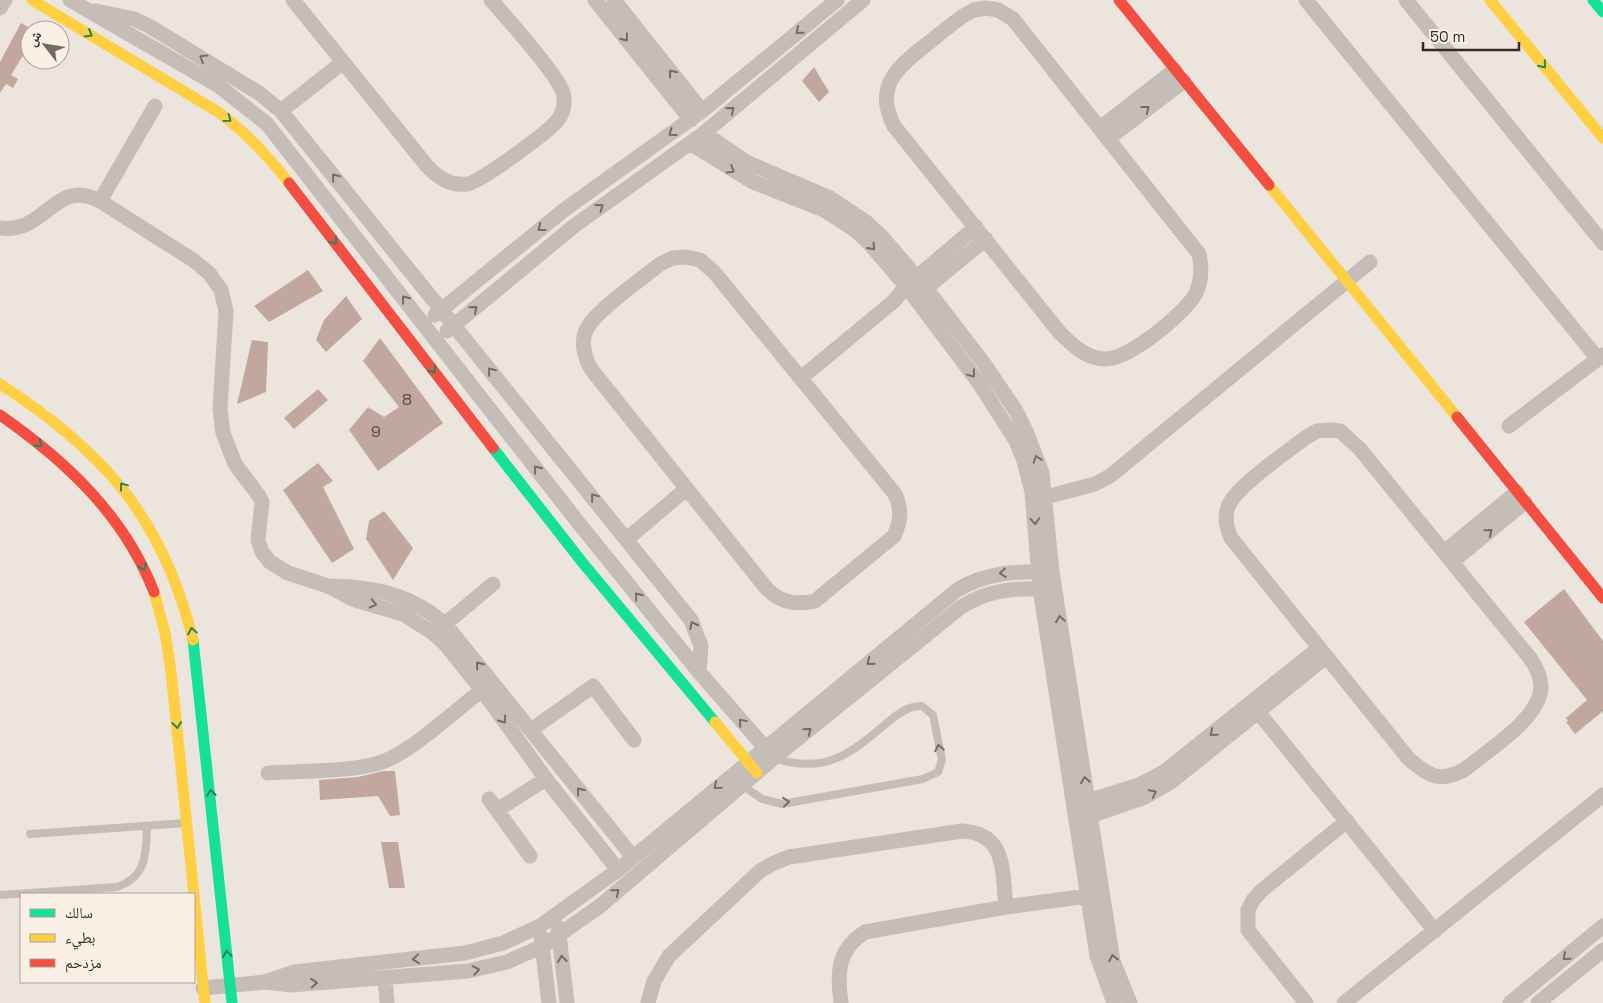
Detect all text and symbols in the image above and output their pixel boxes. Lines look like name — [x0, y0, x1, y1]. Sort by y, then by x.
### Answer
north arrow — [20, 20, 70, 70]
scale bar — [1423, 20, 1519, 52]
one-way arrow — [796, 26, 805, 34]
text: ش — [22, 27, 45, 49]
text: 50 m — [1430, 27, 1465, 46]
one-way arrow — [83, 28, 92, 38]
one-way arrow — [620, 32, 628, 41]
one-way arrow — [200, 54, 209, 64]
one-way arrow — [1537, 59, 1546, 68]
one-way arrow — [669, 70, 677, 79]
one-way arrow — [1141, 106, 1150, 115]
one-way arrow — [725, 107, 734, 116]
one-way arrow — [222, 113, 232, 122]
one-way arrow — [669, 127, 678, 136]
one-way arrow — [725, 163, 734, 173]
one-way arrow — [332, 174, 340, 183]
one-way arrow — [594, 204, 603, 212]
one-way arrow — [538, 223, 547, 231]
one-way arrow — [328, 235, 336, 244]
one-way arrow — [866, 241, 875, 250]
one-way arrow — [402, 296, 411, 305]
one-way arrow — [468, 305, 477, 314]
one-way arrow — [428, 364, 437, 373]
one-way arrow — [487, 367, 496, 376]
one-way arrow — [967, 368, 975, 377]
house number: 8 — [402, 389, 412, 410]
house number: 9 — [371, 421, 381, 442]
one-way arrow — [33, 438, 42, 446]
one-way arrow — [1033, 455, 1043, 464]
one-way arrow — [534, 465, 543, 475]
one-way arrow — [120, 483, 128, 492]
one-way arrow — [590, 493, 599, 502]
one-way arrow — [1029, 517, 1040, 525]
one-way arrow — [1483, 529, 1492, 537]
one-way arrow — [137, 562, 147, 571]
one-way arrow — [999, 567, 1007, 578]
one-way arrow — [635, 593, 644, 602]
one-way arrow — [368, 598, 377, 609]
one-way arrow — [1055, 615, 1065, 624]
one-way arrow — [689, 621, 699, 630]
one-way arrow — [188, 627, 198, 636]
one-way arrow — [867, 656, 876, 664]
one-way arrow — [475, 661, 484, 670]
one-way arrow — [498, 714, 506, 723]
one-way arrow — [739, 719, 747, 728]
one-way arrow — [171, 721, 182, 729]
one-way arrow — [802, 728, 811, 737]
one-way arrow — [1210, 728, 1219, 736]
one-way arrow — [935, 744, 945, 753]
one-way arrow — [1080, 776, 1090, 784]
one-way arrow — [714, 781, 723, 789]
one-way arrow — [206, 788, 217, 796]
one-way arrow — [577, 788, 586, 797]
one-way arrow — [1147, 789, 1156, 799]
one-way arrow — [783, 797, 791, 808]
one-way arrow — [611, 889, 620, 898]
legend — [20, 893, 195, 983]
text: سالك — [65, 903, 93, 922]
text: بطيء — [65, 928, 95, 950]
one-way arrow — [222, 950, 233, 958]
one-way arrow — [1562, 951, 1571, 960]
text: مزدحم — [65, 953, 102, 973]
one-way arrow — [412, 953, 420, 964]
one-way arrow — [1108, 953, 1118, 962]
one-way arrow — [557, 955, 568, 963]
one-way arrow — [472, 965, 481, 975]
one-way arrow — [311, 978, 319, 989]

